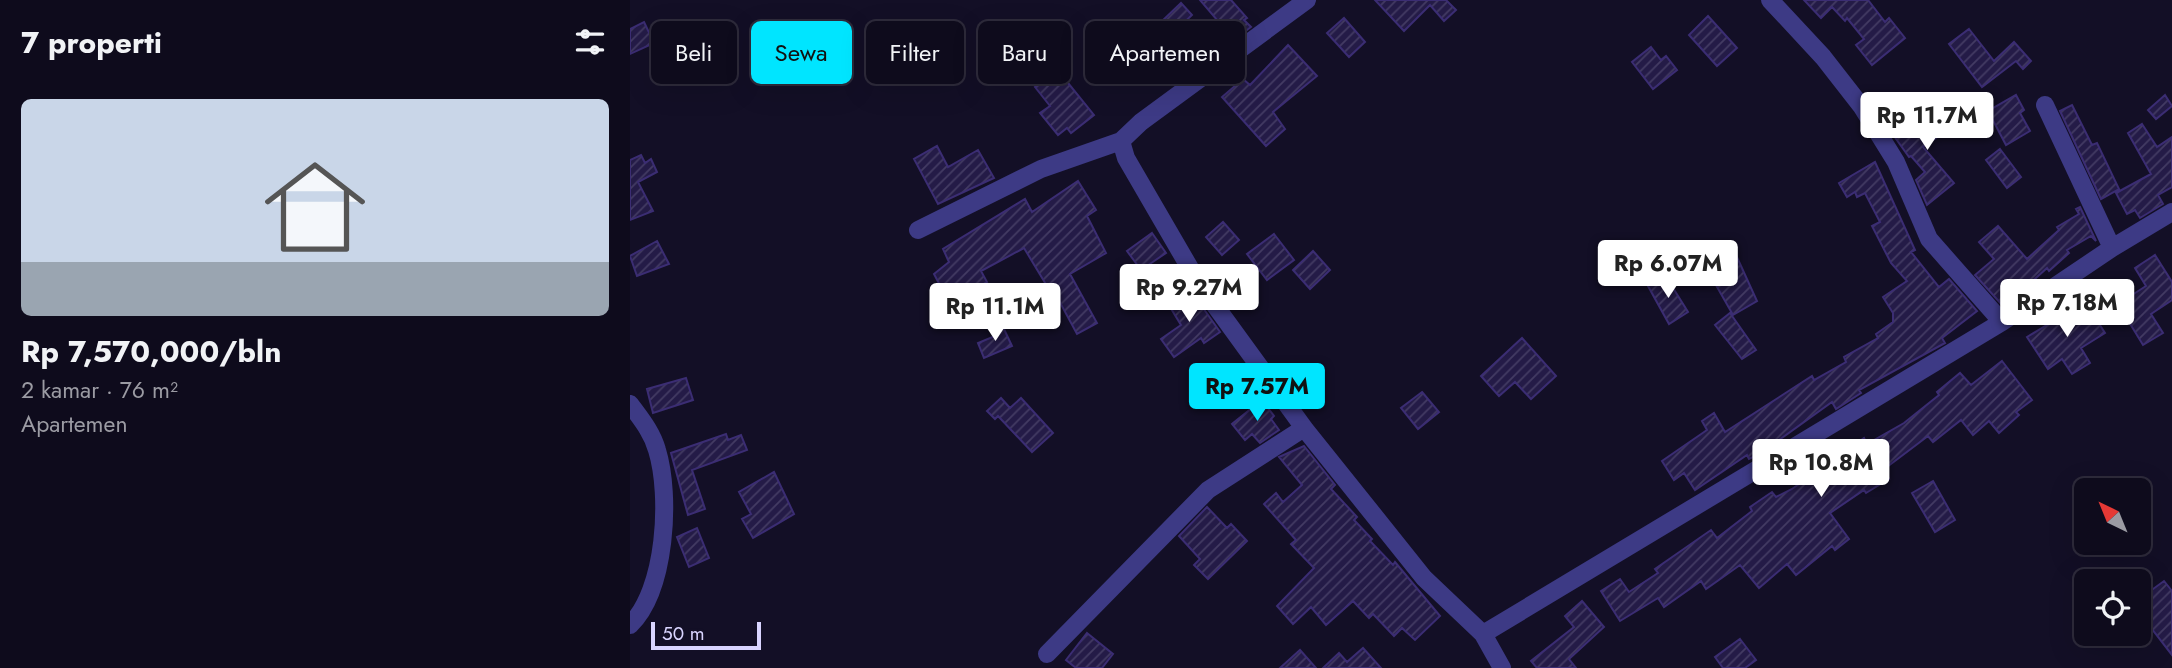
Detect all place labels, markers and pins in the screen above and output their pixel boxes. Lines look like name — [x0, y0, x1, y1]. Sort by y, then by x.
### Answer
pin: Rp 11.7M — [1855, 92, 1999, 152]
pin: Rp 6.07M — [1596, 240, 1740, 300]
pin: Rp 9.27M — [1117, 264, 1261, 324]
pin: Rp 7.18M — [1995, 280, 2139, 339]
pin: Rp 11.1M — [923, 284, 1067, 343]
pin: Rp 7.57M — [1185, 364, 1329, 423]
pin: Rp 10.8M — [1749, 440, 1893, 499]

